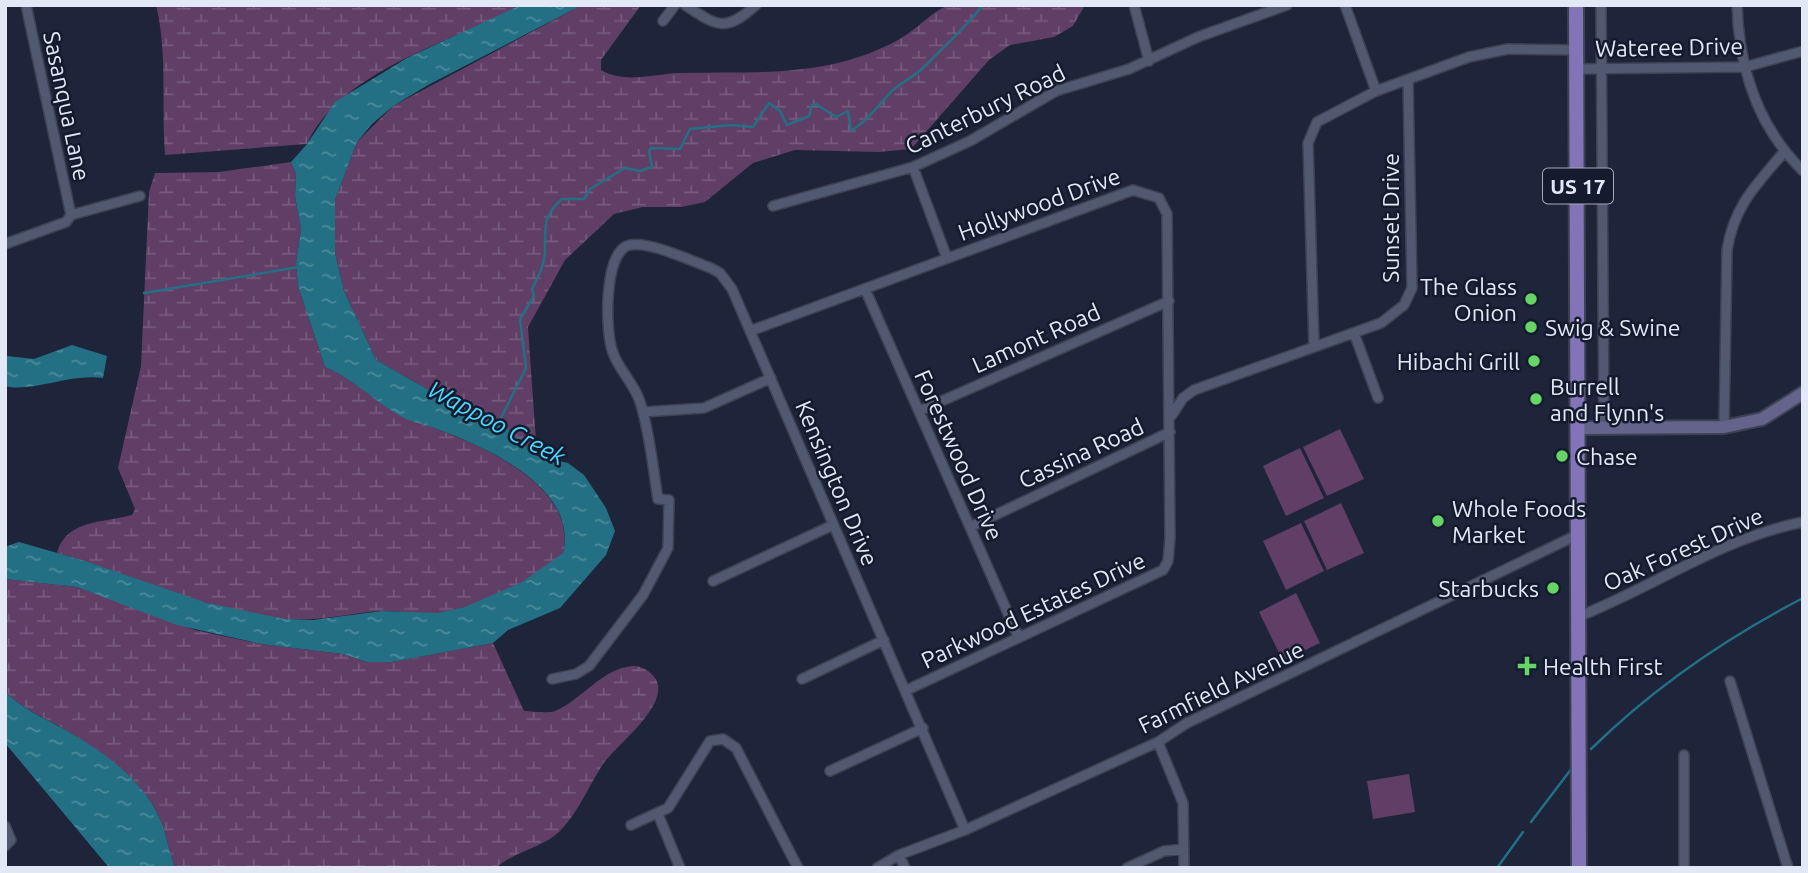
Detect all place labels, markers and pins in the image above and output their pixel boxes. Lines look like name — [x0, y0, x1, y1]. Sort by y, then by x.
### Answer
place label: The Glass Onion — [1420, 274, 1517, 325]
marker: The Glass Onion — [1523, 291, 1539, 307]
place label: Swig & Swine — [1545, 315, 1681, 340]
marker: Swig & Swine — [1523, 319, 1539, 335]
place label: Hibachi Grill — [1397, 349, 1520, 374]
marker: Hibachi Grill — [1526, 353, 1542, 369]
place label: Burrell and Flynn's — [1550, 374, 1664, 425]
marker: Burrell and Flynn's — [1528, 391, 1544, 407]
place label: Chase — [1576, 444, 1638, 469]
marker: Chase — [1554, 448, 1570, 464]
place label: Whole Foods Market — [1452, 496, 1586, 547]
marker: Whole Foods Market — [1430, 513, 1446, 529]
place label: Starbucks — [1439, 576, 1539, 601]
marker: Starbucks — [1545, 580, 1561, 596]
place label: Health First — [1543, 654, 1662, 679]
marker: Health First — [1517, 656, 1537, 676]

